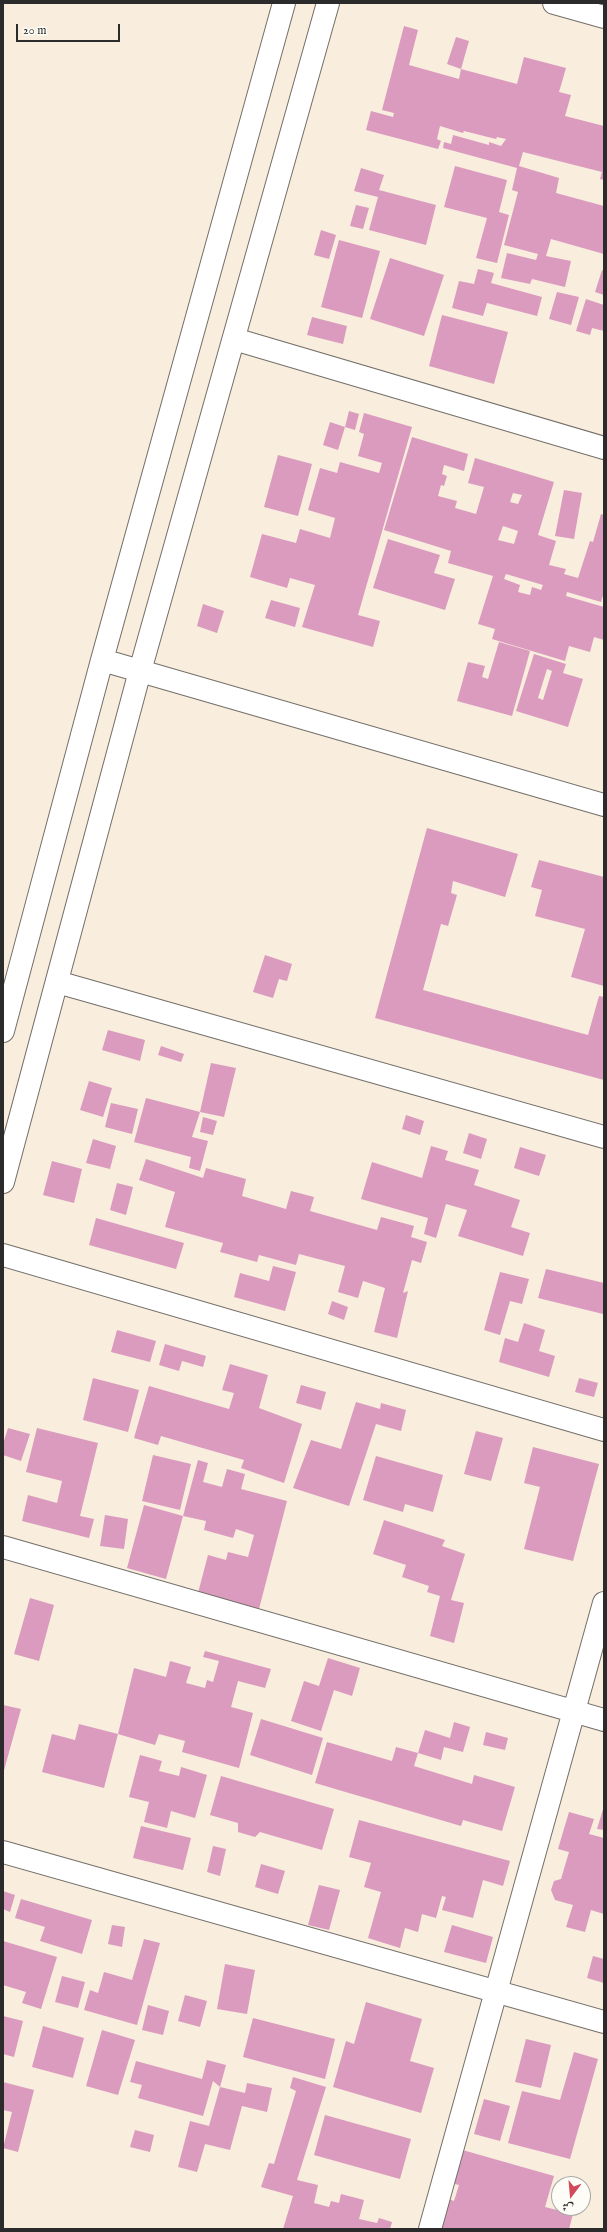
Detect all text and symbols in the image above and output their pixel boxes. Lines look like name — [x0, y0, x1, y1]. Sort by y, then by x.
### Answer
scale bar — [18, 16, 122, 42]
text: 20 m — [23, 23, 46, 38]
north arrow — [551, 2176, 591, 2216]
text: ش — [561, 2198, 575, 2215]

